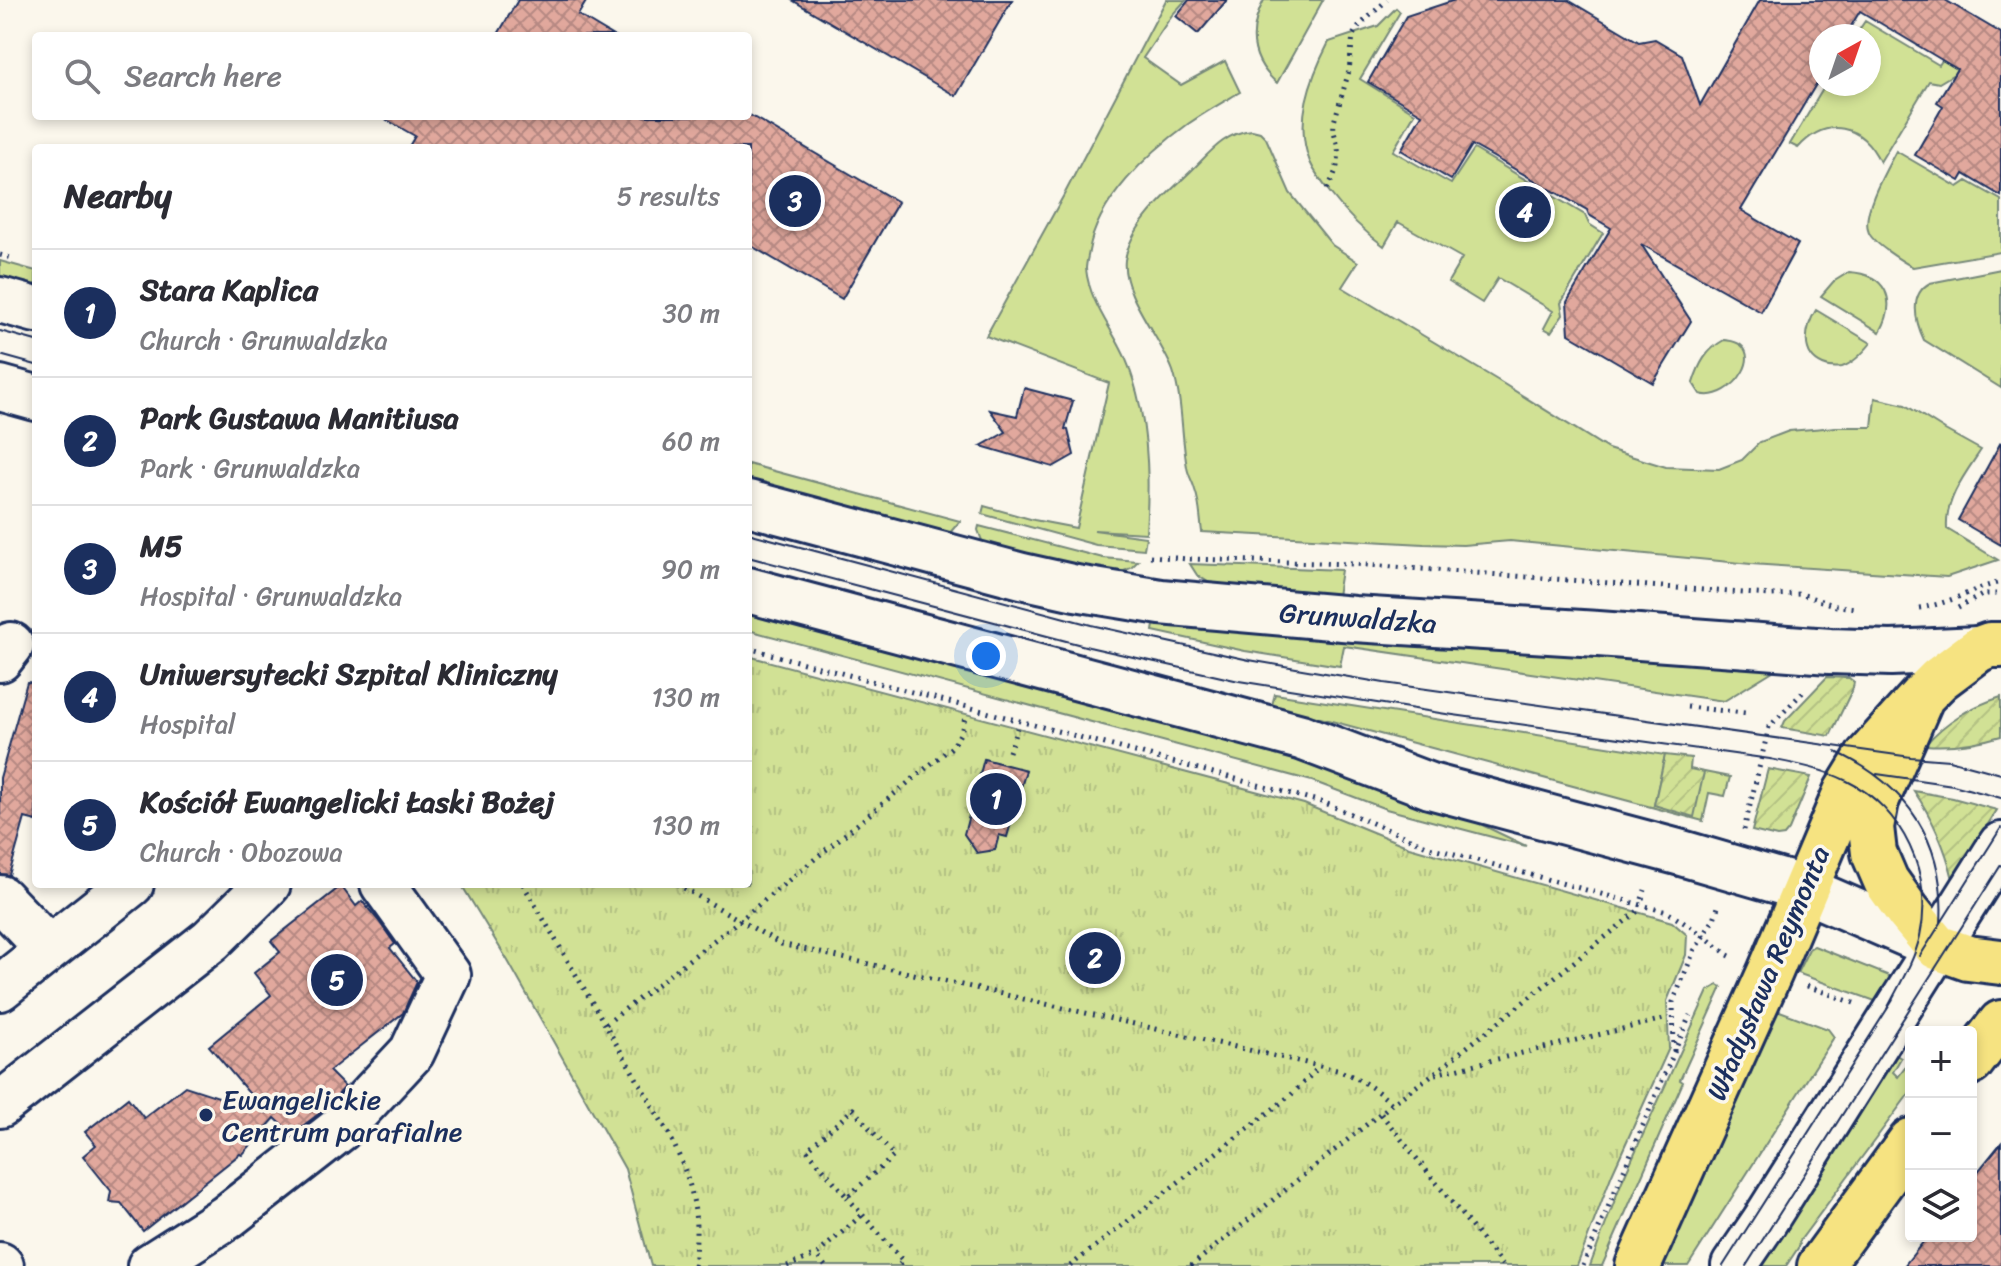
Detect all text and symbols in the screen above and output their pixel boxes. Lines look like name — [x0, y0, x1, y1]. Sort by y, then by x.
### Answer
north arrow — [1809, 24, 1881, 96]
search box — [32, 32, 752, 120]
text: Search here — [124, 49, 282, 103]
icon: search — [60, 54, 104, 98]
text: Nearby — [64, 166, 172, 226]
pin: 3 — [769, 171, 821, 231]
text: 5 results — [617, 173, 720, 219]
pin: 4 — [1499, 182, 1551, 242]
text: Stara Kaplica — [140, 263, 318, 317]
text: 1 — [84, 290, 96, 336]
text: 30 m — [663, 290, 720, 336]
text: Church · Grunwaldzka — [140, 317, 388, 363]
text: Park Gustawa Manitiusa — [140, 391, 459, 445]
text: 2 — [82, 418, 98, 464]
text: 60 m — [662, 418, 720, 464]
text: Park · Grunwaldzka — [140, 445, 360, 491]
text: M5 — [140, 519, 183, 573]
text: 3 — [83, 546, 97, 592]
text: 90 m — [661, 546, 720, 592]
text: Hospital · Grunwaldzka — [140, 573, 402, 619]
street label: Grunwaldzka — [1278, 588, 1438, 648]
your location — [966, 636, 1006, 676]
text: Uniwersytecki Szpital Kliniczny — [140, 647, 558, 701]
text: 4 — [82, 674, 98, 720]
text: 130 m — [651, 674, 720, 720]
text: Hospital — [140, 701, 235, 747]
pin: 1 — [970, 769, 1022, 829]
text: Kościół Ewangelicki Łaski Bożej — [140, 775, 554, 829]
text: 5 — [82, 802, 98, 848]
text: 130 m — [651, 802, 720, 848]
text: Church · Obozowa — [140, 829, 342, 875]
street label: Władysława Reymonta — [1692, 838, 1844, 1108]
pin: 2 — [1069, 928, 1121, 988]
pin: 5 — [311, 950, 363, 1010]
map controls — [1905, 1026, 1977, 1242]
button: + — [1905, 1026, 1977, 1098]
place label: Ewangelickie Centrum parafialne — [222, 1075, 462, 1156]
button: − — [1905, 1098, 1977, 1170]
marker: Ewangelickie Centrum parafialne — [197, 1106, 215, 1124]
button: layers — [1905, 1170, 1977, 1242]

